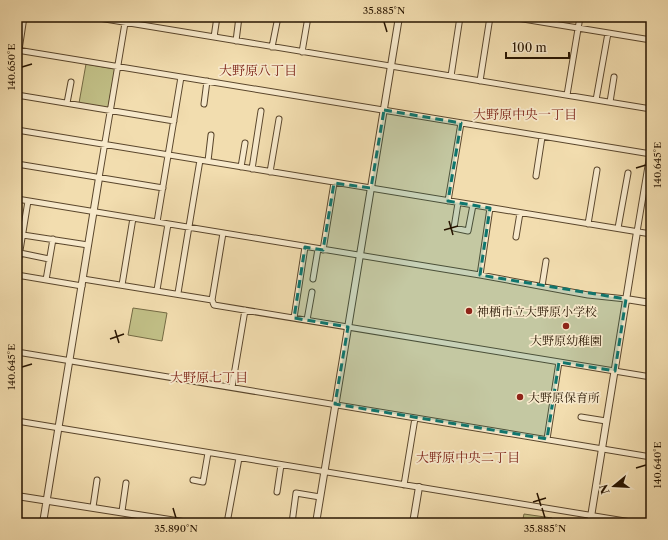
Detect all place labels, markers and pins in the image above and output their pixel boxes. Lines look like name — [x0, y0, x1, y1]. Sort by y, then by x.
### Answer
place label: 神栖市立大野原小学校 — [477, 304, 597, 319]
marker: 神栖市立大野原小学校 — [464, 306, 474, 316]
marker: 大野原幼稚園 — [561, 321, 571, 331]
place label: 大野原幼稚園 — [530, 333, 602, 348]
place label: 大野原保育所 — [528, 390, 600, 405]
marker: 大野原保育所 — [515, 392, 525, 402]

